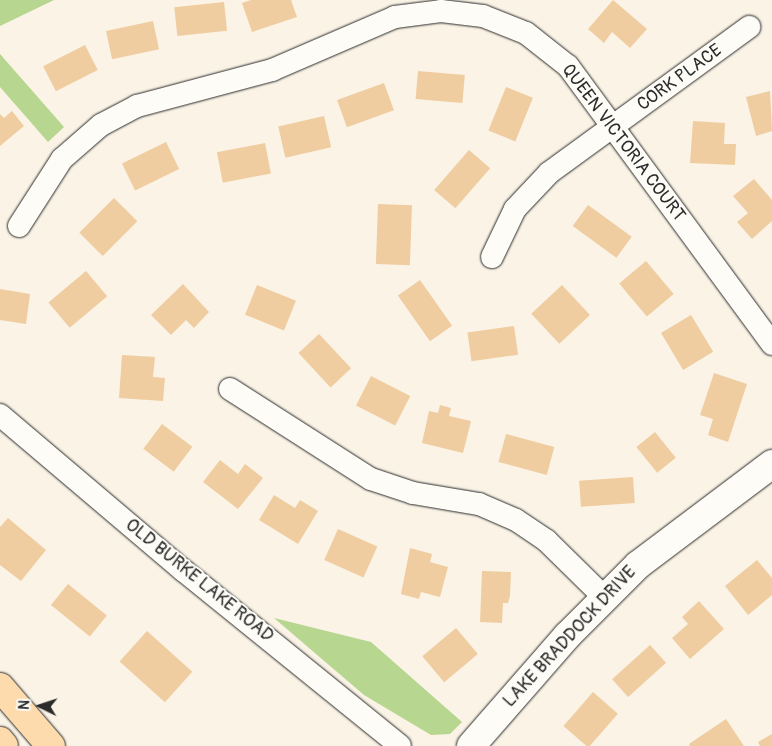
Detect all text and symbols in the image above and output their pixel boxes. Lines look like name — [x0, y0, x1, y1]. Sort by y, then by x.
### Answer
street label: CORK PLACE — [634, 40, 726, 116]
street label: QUEEN VICTORIA COURT — [557, 60, 689, 226]
street label: OLD BURKE LAKE ROAD — [121, 515, 277, 647]
street label: LAKE BRADDOCK DRIVE — [499, 562, 641, 712]
north arrow — [15, 681, 65, 731]
text: N — [16, 700, 33, 710]

